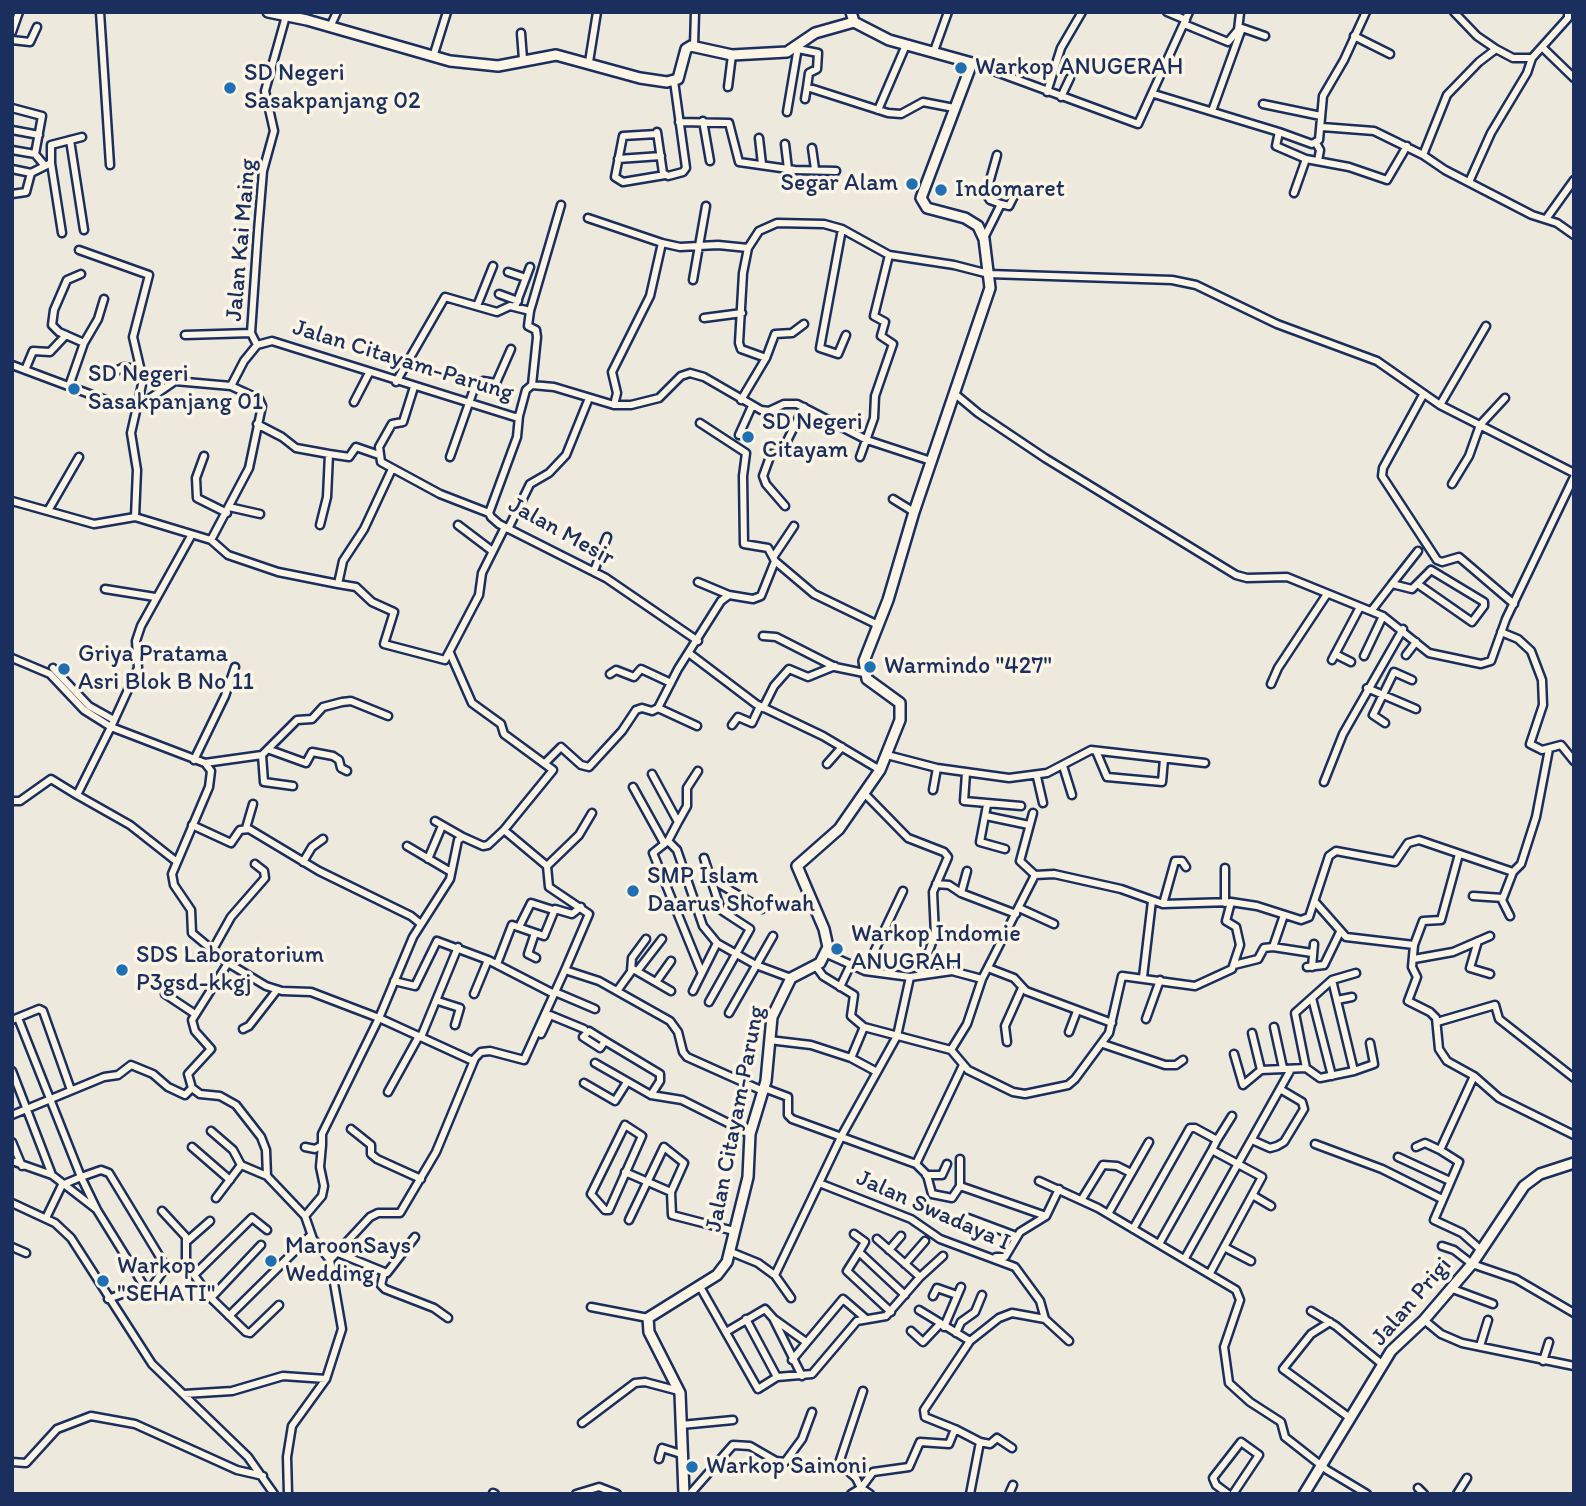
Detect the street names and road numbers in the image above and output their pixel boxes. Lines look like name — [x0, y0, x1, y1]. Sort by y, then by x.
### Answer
street label: Jalan Kai Maing — [221, 157, 263, 323]
street label: Jalan Citayam-Parung — [289, 314, 517, 408]
street label: Jalan Mesir — [503, 491, 619, 573]
street label: Jalan Citayam-Parung — [700, 1004, 772, 1234]
street label: Jalan Swadaya I — [852, 1164, 1014, 1258]
street label: Jalan Prigi — [1366, 1252, 1458, 1352]

